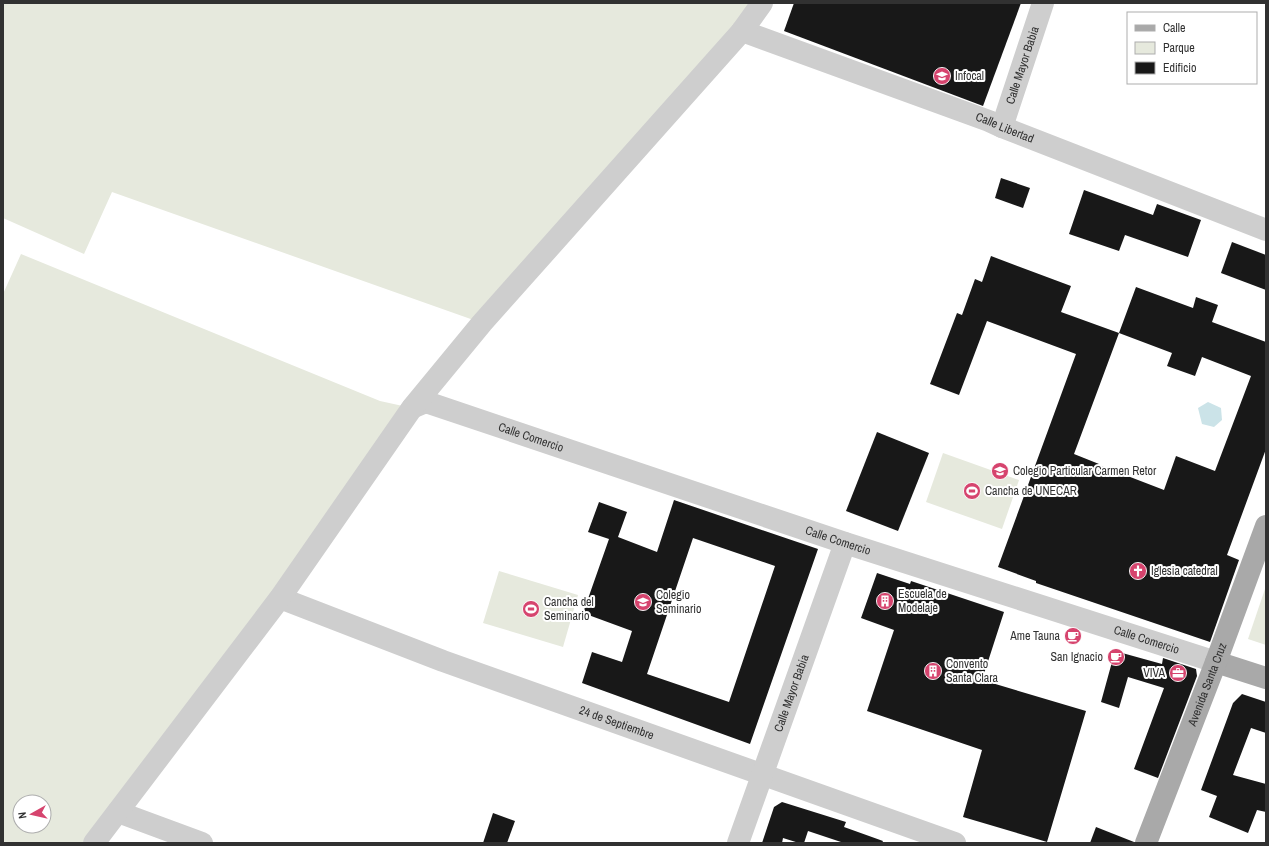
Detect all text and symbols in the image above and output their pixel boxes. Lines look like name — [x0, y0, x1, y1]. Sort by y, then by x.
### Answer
legend — [1127, 12, 1257, 84]
text: Calle — [1163, 20, 1185, 36]
street label: Calle Mayor Babia — [1002, 24, 1043, 106]
text: Parque — [1163, 40, 1195, 56]
text: Edificio — [1163, 60, 1196, 76]
school or university icon: Infocal — [932, 66, 952, 86]
place label: Infocal — [955, 68, 984, 84]
street label: Calle Libertad — [973, 109, 1036, 147]
street label: Calle Comercio — [496, 419, 566, 456]
school or university icon: Colegio Particular Carmen Retor — [990, 461, 1010, 481]
place label: Colegio Particular Carmen Retor — [1013, 463, 1157, 479]
sports icon: Cancha de UNECAR — [962, 481, 982, 501]
place label: Cancha de UNECAR — [985, 483, 1077, 499]
street label: Calle Comercio — [803, 522, 873, 559]
church icon: Iglesia catedral — [1128, 561, 1148, 581]
place label: Iglesia catedral — [1151, 563, 1218, 579]
place label: Escuela de Modelaje — [898, 586, 947, 616]
place label: Colegio Seminario — [656, 587, 701, 617]
building icon: Escuela de Modelaje — [875, 591, 895, 611]
school or university icon: Colegio Seminario — [633, 592, 653, 612]
place label: Cancha del Seminario — [544, 594, 594, 624]
sports icon: Cancha del Seminario — [521, 599, 541, 619]
street label: Calle Comercio — [1112, 622, 1181, 658]
cafe icon: Ame Tauna — [1063, 626, 1083, 646]
place label: Ame Tauna — [1009, 628, 1061, 644]
street label: Avenida Santa Cruz — [1184, 640, 1230, 729]
cafe icon: San Ignacio — [1106, 647, 1126, 667]
place label: San Ignacio — [1050, 649, 1103, 665]
street label: Calle Mayor Babia — [770, 652, 813, 734]
place label: Convento Santa Clara — [946, 656, 998, 686]
building icon: Convento Santa Clara — [923, 661, 943, 681]
office icon: VIVA — [1168, 663, 1188, 683]
place label: VIVA — [1143, 665, 1165, 681]
street label: 24 de Septiembre — [577, 702, 656, 743]
north arrow — [12, 794, 52, 834]
text: N — [15, 811, 29, 820]

